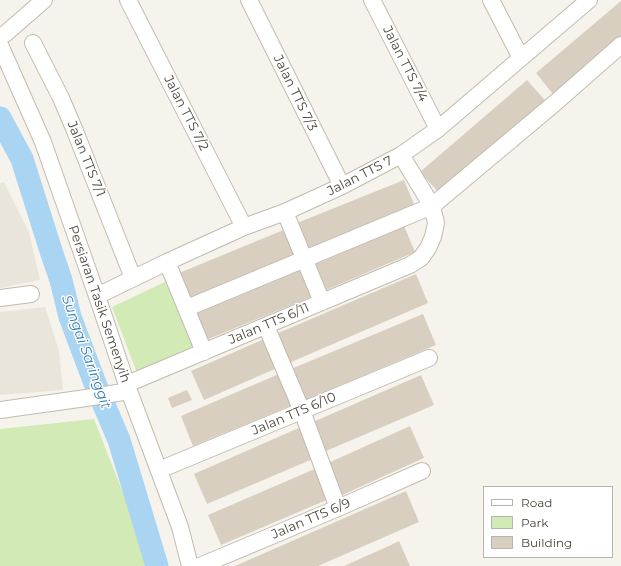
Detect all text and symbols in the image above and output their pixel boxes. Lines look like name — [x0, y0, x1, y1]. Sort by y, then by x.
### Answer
street label: Jalan TTS 7/4 — [379, 23, 431, 105]
street label: Jalan TTS 7/3 — [270, 52, 320, 134]
street label: Jalan TTS 7/2 — [160, 73, 212, 153]
street label: Jalan TTS 7/1 — [64, 119, 108, 199]
street label: Jalan TTS 7 — [325, 153, 395, 199]
street label: Persiaran Tasik Semenyih — [65, 223, 133, 385]
water label: Sungai Saringgit — [58, 293, 114, 411]
street label: Jalan TTS 6/11 — [226, 300, 312, 348]
street label: Jalan TTS 6/10 — [250, 389, 338, 439]
legend — [483, 486, 613, 558]
street label: Jalan TTS 6/9 — [269, 495, 353, 543]
text: Road — [521, 495, 552, 510]
text: Park — [521, 515, 548, 530]
text: Building — [521, 535, 572, 550]

